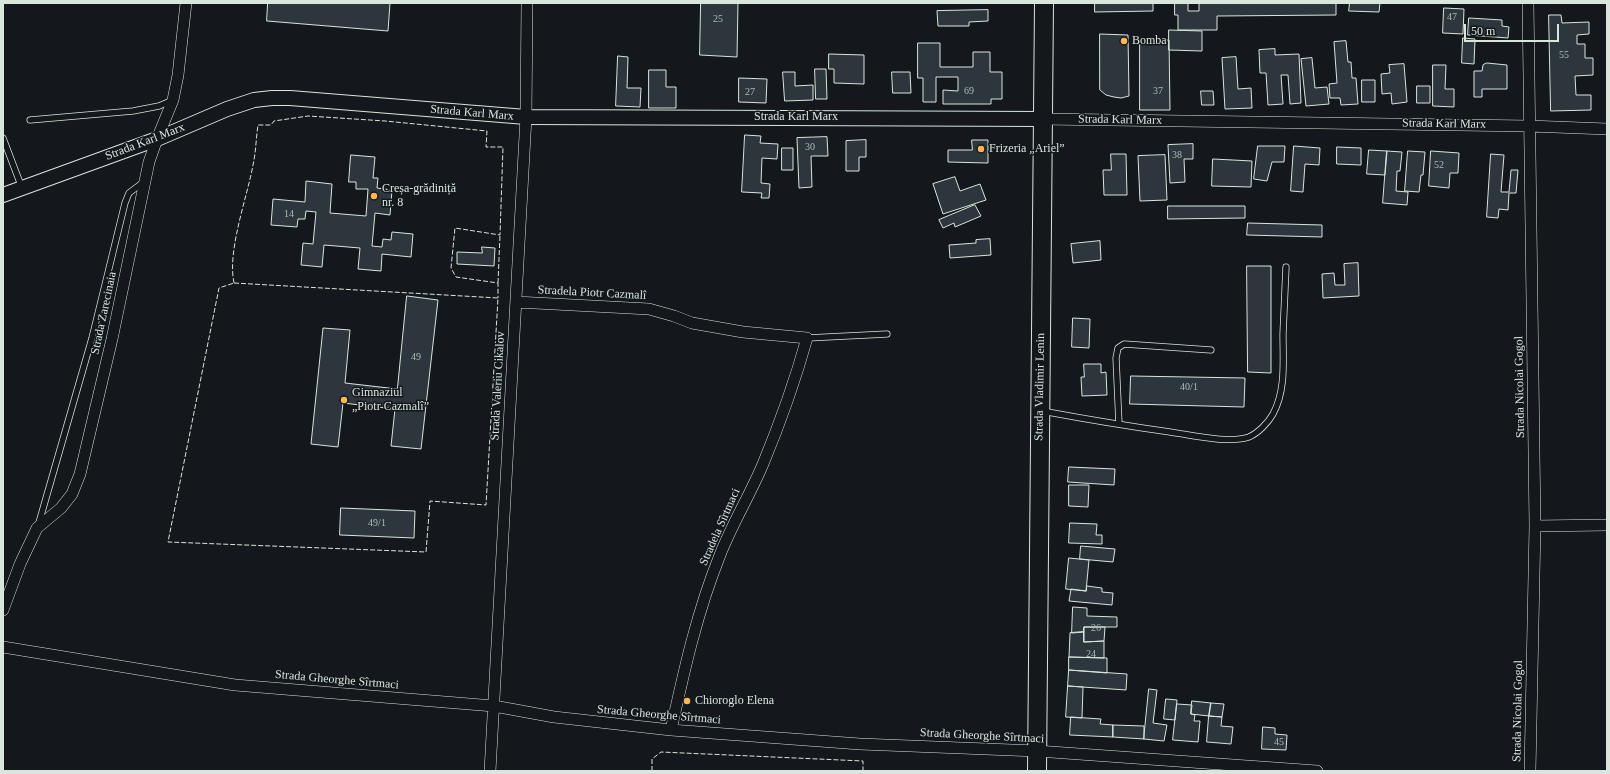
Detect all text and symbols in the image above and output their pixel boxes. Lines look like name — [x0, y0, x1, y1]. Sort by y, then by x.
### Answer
house number: 47 — [1447, 11, 1457, 23]
house number: 25 — [713, 13, 723, 25]
scale bar — [1466, 16, 1561, 42]
text: 50 m — [1471, 24, 1495, 38]
place label: Bomba — [1132, 34, 1167, 48]
marker: Bomba — [1119, 36, 1129, 46]
house number: 55 — [1559, 49, 1569, 61]
house number: 69 — [964, 85, 974, 97]
house number: 37 — [1153, 85, 1163, 97]
house number: 27 — [745, 86, 755, 98]
street label: Strada Karl Marx — [430, 102, 514, 124]
street label: Strada Karl Marx — [754, 110, 838, 124]
street label: Strada Karl Marx — [1078, 112, 1162, 128]
street label: Strada Karl Marx — [1402, 116, 1486, 132]
street label: Strada Karl Marx — [103, 120, 187, 164]
house number: 30 — [805, 141, 815, 153]
place label: Frizeria „Ariel” — [989, 142, 1065, 156]
marker: Frizeria „Ariel” — [976, 144, 986, 154]
house number: 38 — [1172, 149, 1182, 161]
house number: 52 — [1434, 159, 1444, 171]
place label: Creșa-grădiniță nr. 8 — [382, 182, 456, 210]
marker: Creșa-grădiniță nr. 8 — [369, 191, 379, 201]
house number: 14 — [284, 208, 294, 220]
street label: Strada Zarecinaia — [88, 270, 120, 356]
street label: Stradela Piotr Cazmalî — [537, 283, 647, 303]
street label: Strada Valeriu Cikalov — [488, 331, 508, 441]
street label: Strada Vladimir Lenin — [1032, 333, 1048, 441]
street label: Strada Nicolai Gogol — [1512, 336, 1528, 438]
house number: 49 — [411, 351, 421, 363]
house number: 40/1 — [1180, 381, 1198, 393]
place label: Gimnaziul „Piotr Cazmalî” — [352, 386, 429, 414]
marker: Gimnaziul „Piotr Cazmalî” — [339, 395, 349, 405]
street label: Stradela Sîrtmaci — [697, 486, 743, 568]
house number: 49/1 — [368, 517, 386, 529]
house number: 26 — [1091, 622, 1101, 634]
house number: 24 — [1086, 648, 1096, 660]
street label: Strada Nicolai Gogol — [1510, 660, 1526, 762]
street label: Strada Gheorghe Sîrtmaci — [274, 667, 400, 693]
place label: Chioroglo Elena — [695, 694, 774, 708]
marker: Chioroglo Elena — [682, 696, 692, 706]
street label: Strada Gheorghe Sîrtmaci — [596, 702, 722, 728]
street label: Strada Gheorghe Sîrtmaci — [920, 726, 1044, 746]
house number: 45 — [1274, 736, 1284, 748]

